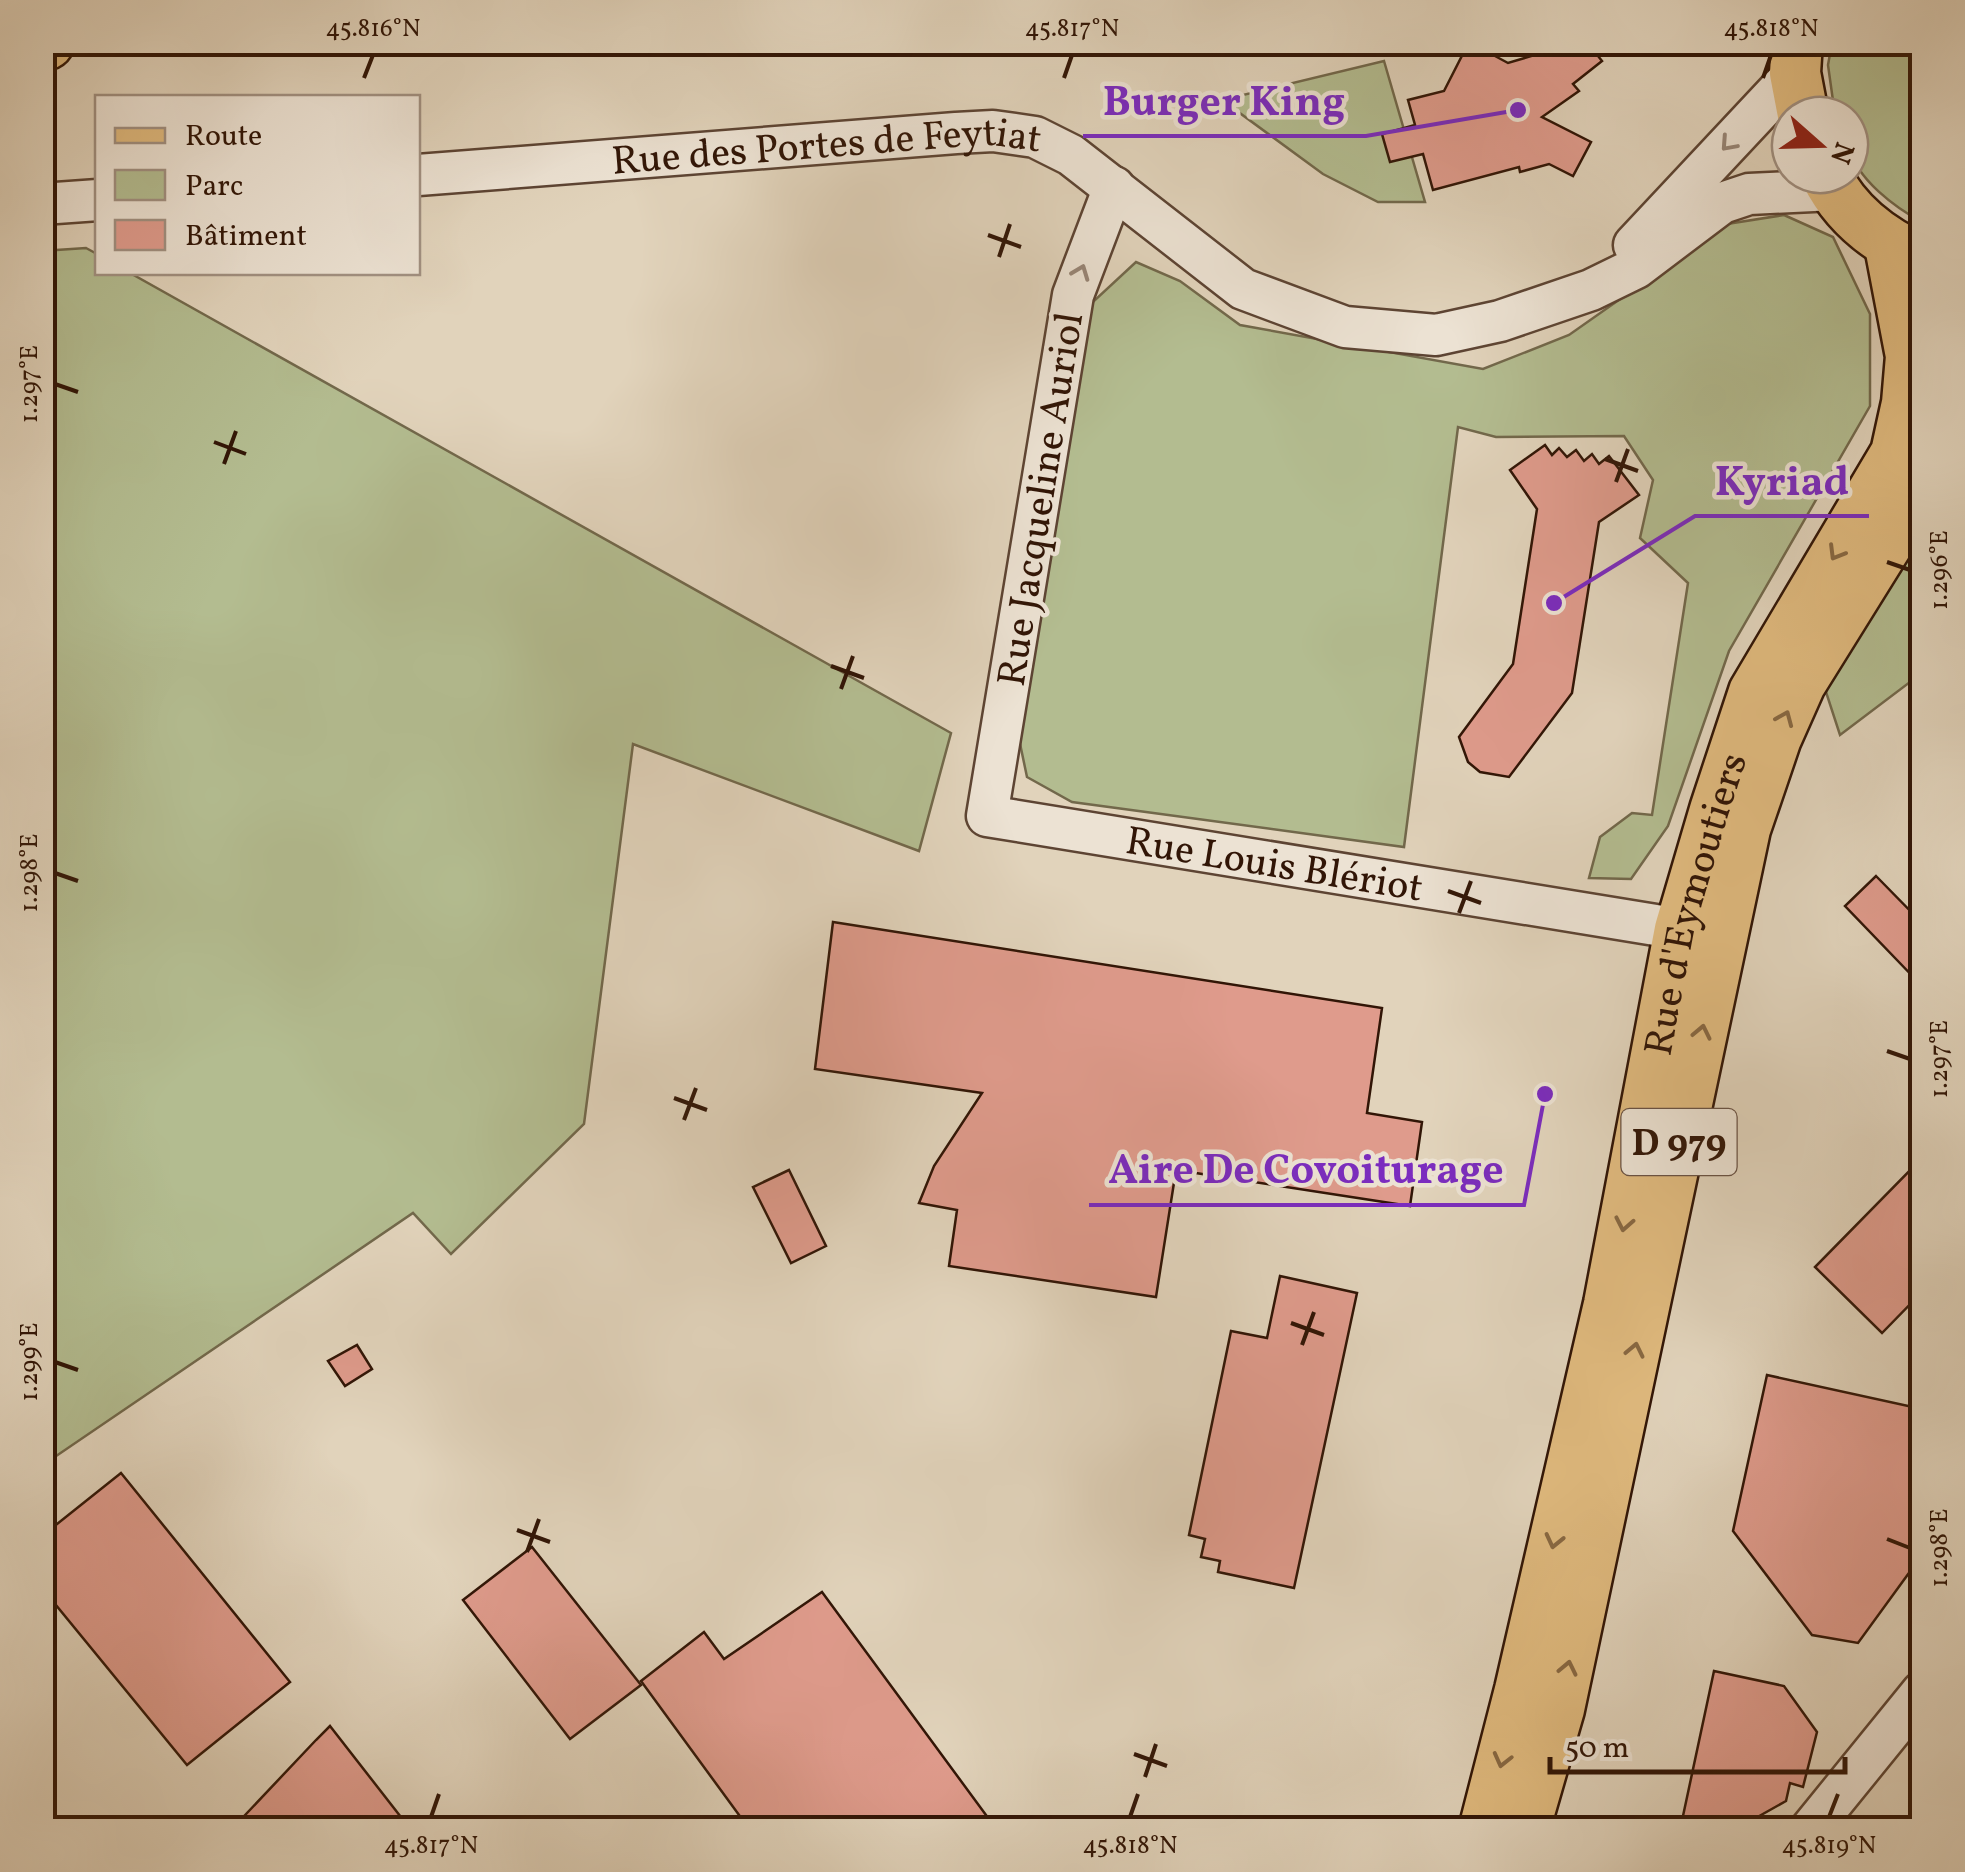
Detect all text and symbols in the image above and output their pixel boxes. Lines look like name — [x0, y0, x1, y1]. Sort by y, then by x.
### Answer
text: 45.816°N — [325, 12, 421, 47]
text: 45.817°N — [1025, 12, 1119, 47]
text: 45.818°N — [1723, 12, 1819, 47]
callout: Burger King — [1083, 64, 1366, 136]
text: Burger King — [1103, 75, 1345, 134]
legend — [95, 95, 420, 275]
north arrow — [1770, 95, 1870, 195]
street label: Rue des Portes de Feytiat — [610, 107, 1045, 192]
text: Route — [185, 116, 262, 158]
one-way arrow — [1722, 132, 1740, 151]
text: N — [1819, 136, 1863, 169]
text: Parc — [185, 166, 243, 208]
text: Bâtiment — [185, 216, 307, 258]
one-way arrow — [1069, 265, 1090, 282]
street label: Rue Jacqueline Auriol — [986, 309, 1100, 690]
text: 1.297°E — [13, 345, 48, 423]
callout: Kyriad — [1695, 444, 1869, 516]
text: Kyriad — [1715, 455, 1849, 514]
text: 1.296°E — [1923, 530, 1958, 610]
one-way arrow — [1829, 542, 1849, 560]
one-way arrow — [1773, 711, 1793, 729]
street label: Rue d'Eymoutiers — [1633, 746, 1764, 1061]
street label: Rue Louis Blériot — [1121, 815, 1427, 919]
text: 1.298°E — [13, 834, 48, 912]
text: 1.297°E — [1923, 1020, 1958, 1098]
one-way arrow — [1690, 1024, 1711, 1041]
road number: D 979 — [1622, 1109, 1736, 1175]
callout: Aire De Covoiturage — [1089, 1133, 1524, 1205]
text: Aire De Covoiturage — [1108, 1143, 1504, 1202]
one-way arrow — [1614, 1216, 1635, 1232]
text: 1.299°E — [13, 1323, 48, 1401]
one-way arrow — [1624, 1342, 1645, 1359]
text: 1.298°E — [1923, 1509, 1958, 1587]
one-way arrow — [1545, 1532, 1566, 1549]
one-way arrow — [1556, 1660, 1577, 1677]
scale bar — [1550, 1712, 1845, 1774]
text: 50 m — [1565, 1728, 1629, 1770]
one-way arrow — [1493, 1751, 1514, 1768]
text: 45.817°N — [384, 1829, 478, 1864]
text: 45.818°N — [1082, 1829, 1178, 1864]
text: 45.819°N — [1782, 1829, 1876, 1864]

